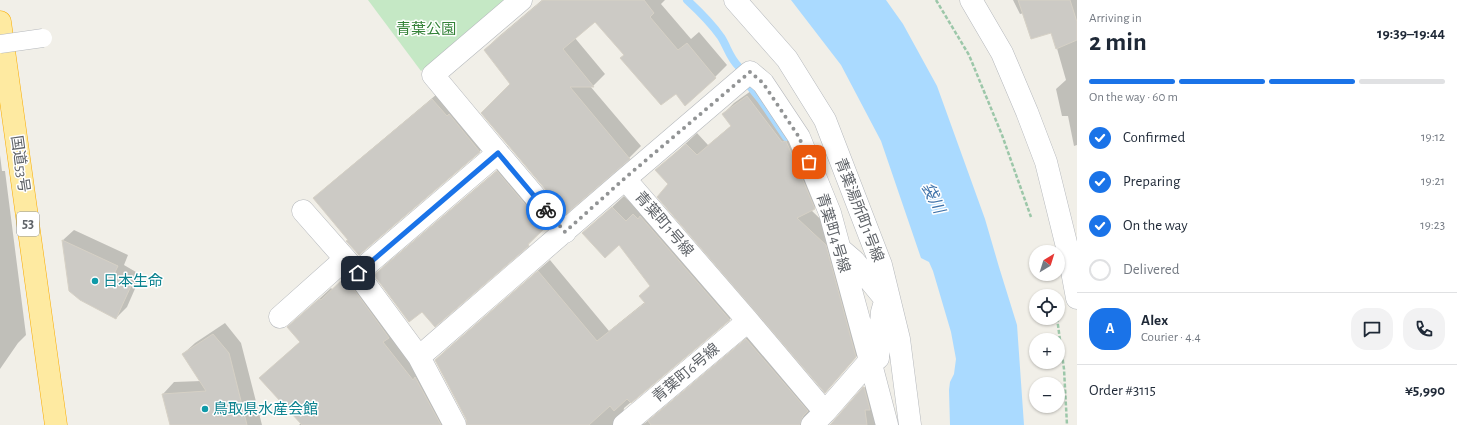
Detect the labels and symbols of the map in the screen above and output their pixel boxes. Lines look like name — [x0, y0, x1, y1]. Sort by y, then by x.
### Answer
park label: 青葉公園 — [396, 21, 456, 37]
street label: 国道53号 — [9, 134, 32, 193]
pin — [792, 145, 826, 179]
street label: 青葉湯所町1号線 — [832, 156, 887, 264]
water label: 袋川 — [919, 180, 949, 218]
street label: 青葉町1号線 — [632, 188, 697, 259]
courier — [526, 190, 566, 230]
street label: 青葉町4号線 — [814, 191, 853, 275]
road number: 53 — [17, 212, 39, 236]
north arrow — [1029, 245, 1065, 281]
pin — [341, 256, 375, 290]
place label: 日本生命 — [103, 273, 163, 289]
marker: 日本生命 — [90, 276, 100, 286]
street label: 青葉町6号線 — [649, 340, 722, 405]
place label: 鳥取県水産会館 — [213, 401, 318, 417]
marker: 鳥取県水産会館 — [200, 404, 210, 414]

